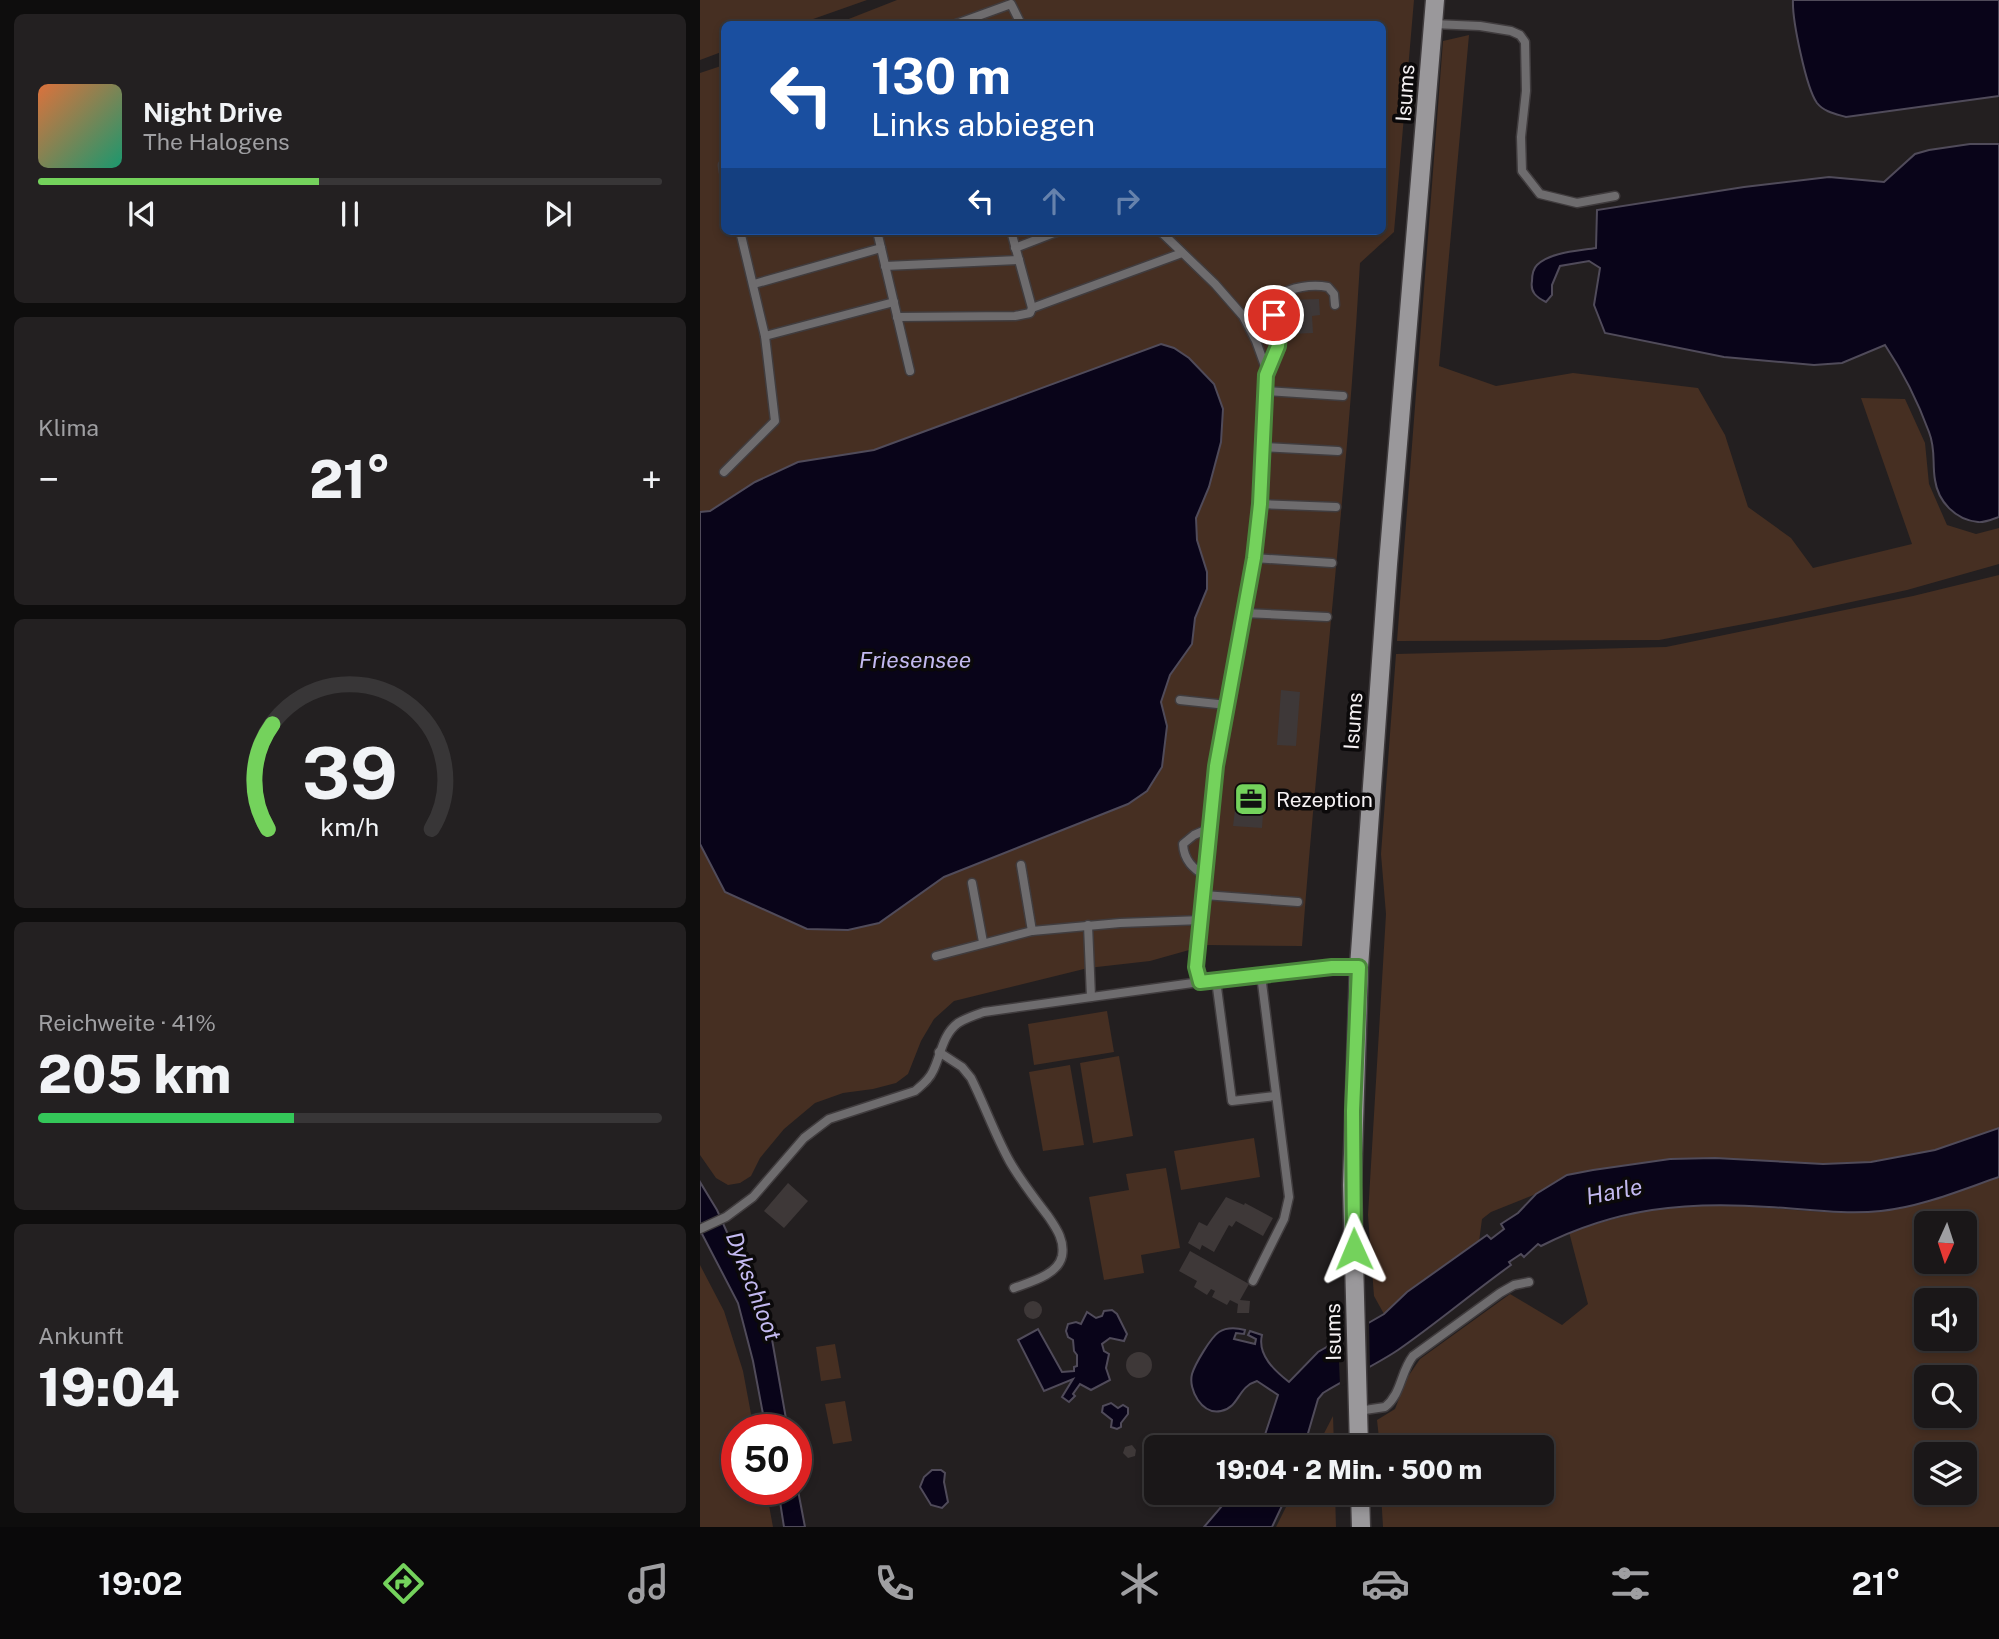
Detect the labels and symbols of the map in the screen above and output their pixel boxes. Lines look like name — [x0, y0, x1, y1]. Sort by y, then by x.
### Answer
street label: Isums — [1391, 63, 1419, 123]
pin — [1244, 285, 1304, 345]
water label: Friesensee — [859, 646, 971, 673]
street label: Isums — [1339, 691, 1367, 751]
office icon: Rezeption — [1232, 780, 1270, 818]
place label: Rezeption — [1276, 787, 1373, 812]
water label: Harle — [1584, 1172, 1644, 1210]
north arrow — [1914, 1211, 1978, 1274]
position arrow — [1317, 1212, 1391, 1286]
water label: Dykschloot — [721, 1228, 787, 1345]
street label: Isums — [1320, 1303, 1346, 1361]
speed limit sign: 50 — [721, 1414, 812, 1505]

